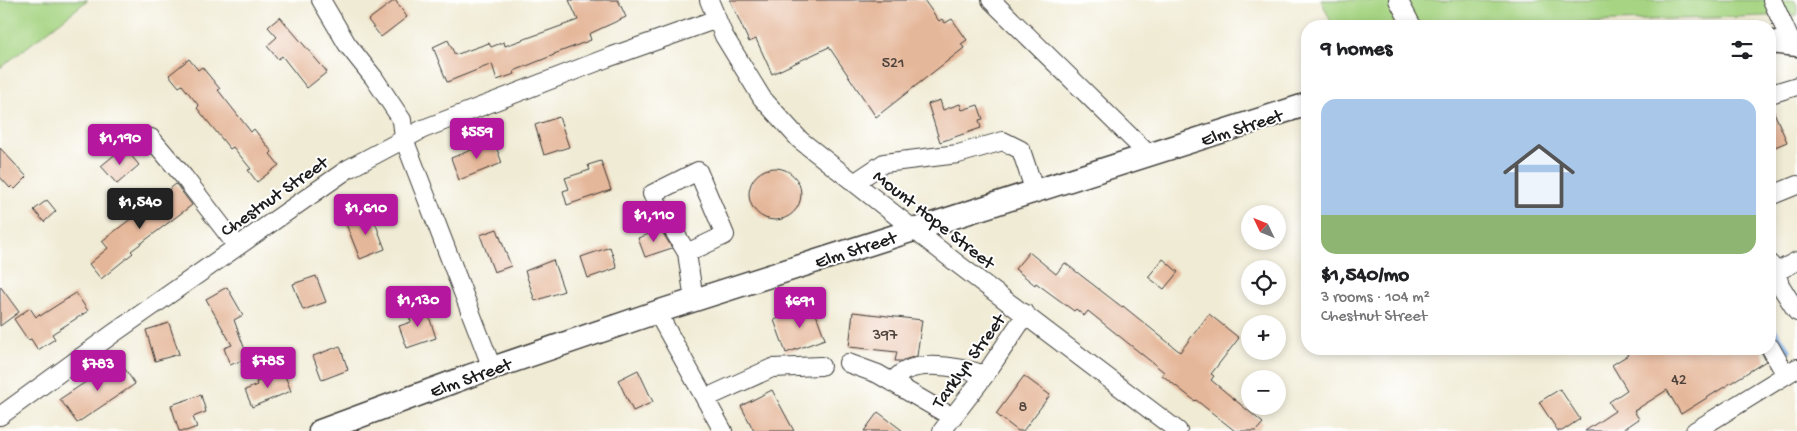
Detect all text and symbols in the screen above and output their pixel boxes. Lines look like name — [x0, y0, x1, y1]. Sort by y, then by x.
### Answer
icon: filters — [1728, 36, 1756, 64]
text: 9 homes — [1321, 38, 1392, 63]
house number: 521 — [882, 55, 904, 74]
street label: Elm Street — [1198, 105, 1288, 153]
pin: $559 — [447, 118, 507, 160]
pin: $1,190 — [79, 124, 161, 166]
text: $559 — [461, 124, 493, 143]
text: $1,190 — [99, 130, 141, 149]
icon: home — [1494, 131, 1584, 221]
street label: Chestnut Street — [217, 151, 335, 243]
street label: Mount Hope Street — [867, 166, 1000, 277]
pin: $1,540 — [99, 188, 181, 230]
text: $1,540 — [118, 194, 162, 213]
pin: $1,610 — [325, 194, 407, 236]
text: $1,610 — [345, 200, 387, 219]
pin: $1,110 — [613, 200, 695, 243]
north arrow — [1241, 205, 1286, 250]
map controls — [1241, 205, 1286, 415]
text: $1,110 — [634, 207, 674, 226]
street label: Elm Street — [812, 227, 902, 275]
button: locate — [1241, 260, 1286, 305]
text: $1,540/mo — [1321, 264, 1409, 289]
pin: $1,130 — [377, 286, 459, 328]
pin: $691 — [770, 286, 830, 329]
text: 3 rooms · 104 m² — [1321, 289, 1430, 308]
text: $1,130 — [397, 292, 439, 311]
text: $691 — [785, 293, 815, 312]
text: Chestnut Street — [1321, 308, 1427, 327]
street label: Tarklyn Street — [927, 309, 1013, 414]
button: + — [1241, 315, 1286, 360]
house number: 397 — [872, 327, 898, 346]
pin: $785 — [238, 346, 298, 389]
pin: $783 — [68, 350, 128, 392]
text: $785 — [252, 353, 284, 372]
street label: Elm Street — [427, 353, 517, 405]
text: $783 — [82, 356, 114, 375]
button: − — [1241, 370, 1286, 415]
house number: 42 — [1671, 372, 1687, 391]
house number: 8 — [1019, 399, 1028, 418]

